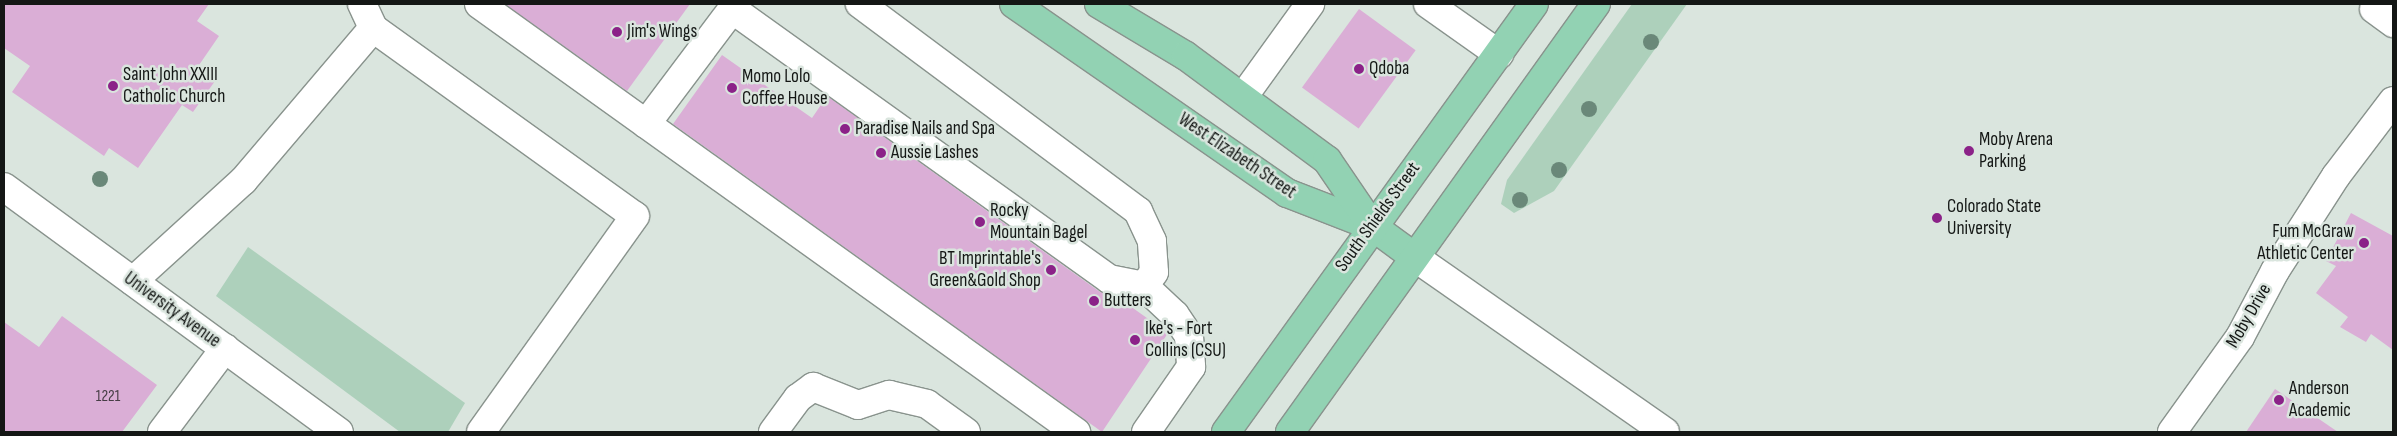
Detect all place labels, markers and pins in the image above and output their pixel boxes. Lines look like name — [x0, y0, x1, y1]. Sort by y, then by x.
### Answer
place label: Jim's Wings — [627, 21, 697, 43]
marker: Jim's Wings — [611, 26, 623, 38]
place label: Qdoba — [1369, 58, 1409, 80]
marker: Qdoba — [1353, 63, 1365, 75]
place label: Saint John XXIII Catholic Church — [123, 64, 225, 108]
place label: Momo Lolo Coffee House — [742, 66, 828, 110]
marker: Saint John XXIII Catholic Church — [107, 80, 119, 92]
marker: Momo Lolo Coffee House — [726, 82, 738, 94]
place label: Paradise Nails and Spa — [855, 118, 995, 140]
marker: Paradise Nails and Spa — [839, 123, 851, 135]
place label: Moby Arena Parking — [1979, 129, 2053, 173]
place label: Aussie Lashes — [891, 142, 978, 164]
marker: Moby Arena Parking — [1963, 145, 1975, 157]
marker: Aussie Lashes — [875, 147, 887, 159]
place label: Colorado State University — [1947, 196, 2041, 240]
place label: Rocky Mountain Bagel — [990, 200, 1088, 244]
marker: Colorado State University — [1931, 212, 1943, 224]
marker: Rocky Mountain Bagel — [974, 216, 986, 228]
place label: Fum McGraw Athletic Center — [2257, 221, 2354, 265]
marker: Fum McGraw Athletic Center — [2358, 237, 2370, 249]
place label: BT Imprintable's Green&Gold Shop — [929, 248, 1041, 292]
marker: BT Imprintable's Green&Gold Shop — [1045, 264, 1057, 276]
place label: Butters — [1104, 290, 1151, 312]
marker: Butters — [1088, 295, 1100, 307]
place label: Ike's - Fort Collins (CSU) — [1145, 318, 1226, 362]
marker: Ike's - Fort Collins (CSU) — [1129, 334, 1141, 346]
place label: Anderson Academic — [2289, 378, 2351, 422]
marker: Anderson Academic — [2273, 394, 2285, 406]

